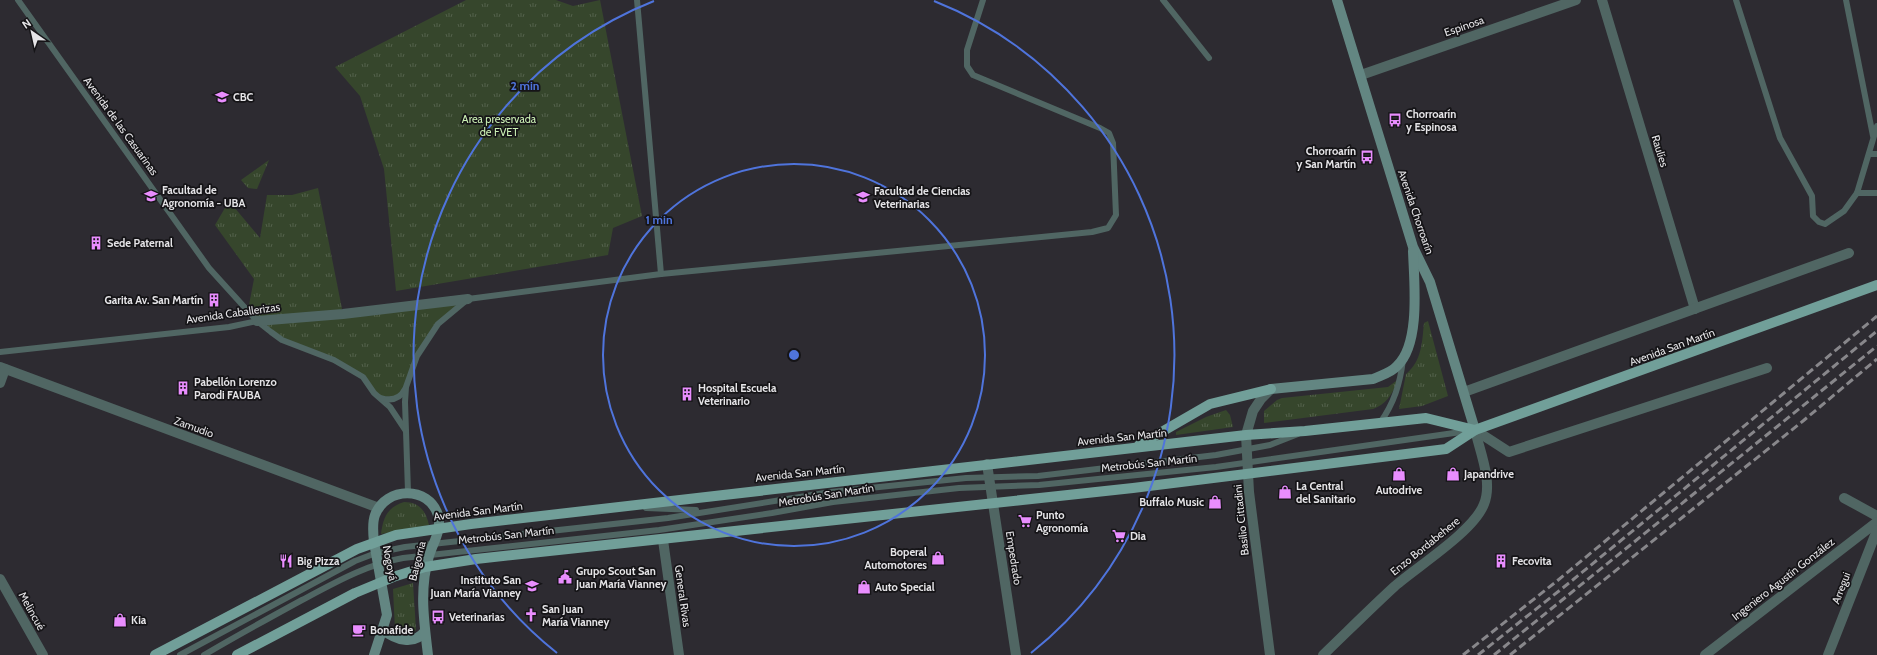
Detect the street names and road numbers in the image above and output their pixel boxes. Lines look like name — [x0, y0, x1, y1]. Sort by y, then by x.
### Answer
street label: Espinosa — [1442, 12, 1486, 39]
street label: Avenida de las Casuarinas — [81, 74, 162, 178]
street label: Raulíes — [1649, 133, 1672, 169]
street label: Avenida Chorroarín — [1395, 168, 1437, 256]
street label: Avenida Caballerizas — [185, 299, 281, 327]
street label: Avenida San Martín — [1627, 325, 1717, 369]
street label: Zamudio — [172, 413, 216, 441]
street label: Avenida San Martín — [1077, 425, 1167, 449]
street label: Metrobús San Martín — [1100, 451, 1198, 475]
street label: Avenida San Martín — [755, 461, 845, 485]
street label: Metrobús San Martín — [777, 481, 875, 509]
street label: Basilio Cittadini — [1230, 484, 1252, 556]
street label: Avenida San Martín — [433, 499, 523, 523]
street label: Enzo Bordabehere — [1387, 513, 1463, 578]
street label: Metrobús San Martín — [457, 523, 555, 547]
street label: Empedrado — [1003, 530, 1025, 586]
street label: Ingeniero Agustín González — [1729, 535, 1837, 623]
street label: Baigorria — [405, 539, 429, 582]
street label: Nogoyá — [380, 544, 400, 583]
street label: General Rivas — [672, 564, 694, 628]
street label: Arregui — [1829, 570, 1853, 606]
street label: Melincué — [16, 589, 48, 633]

